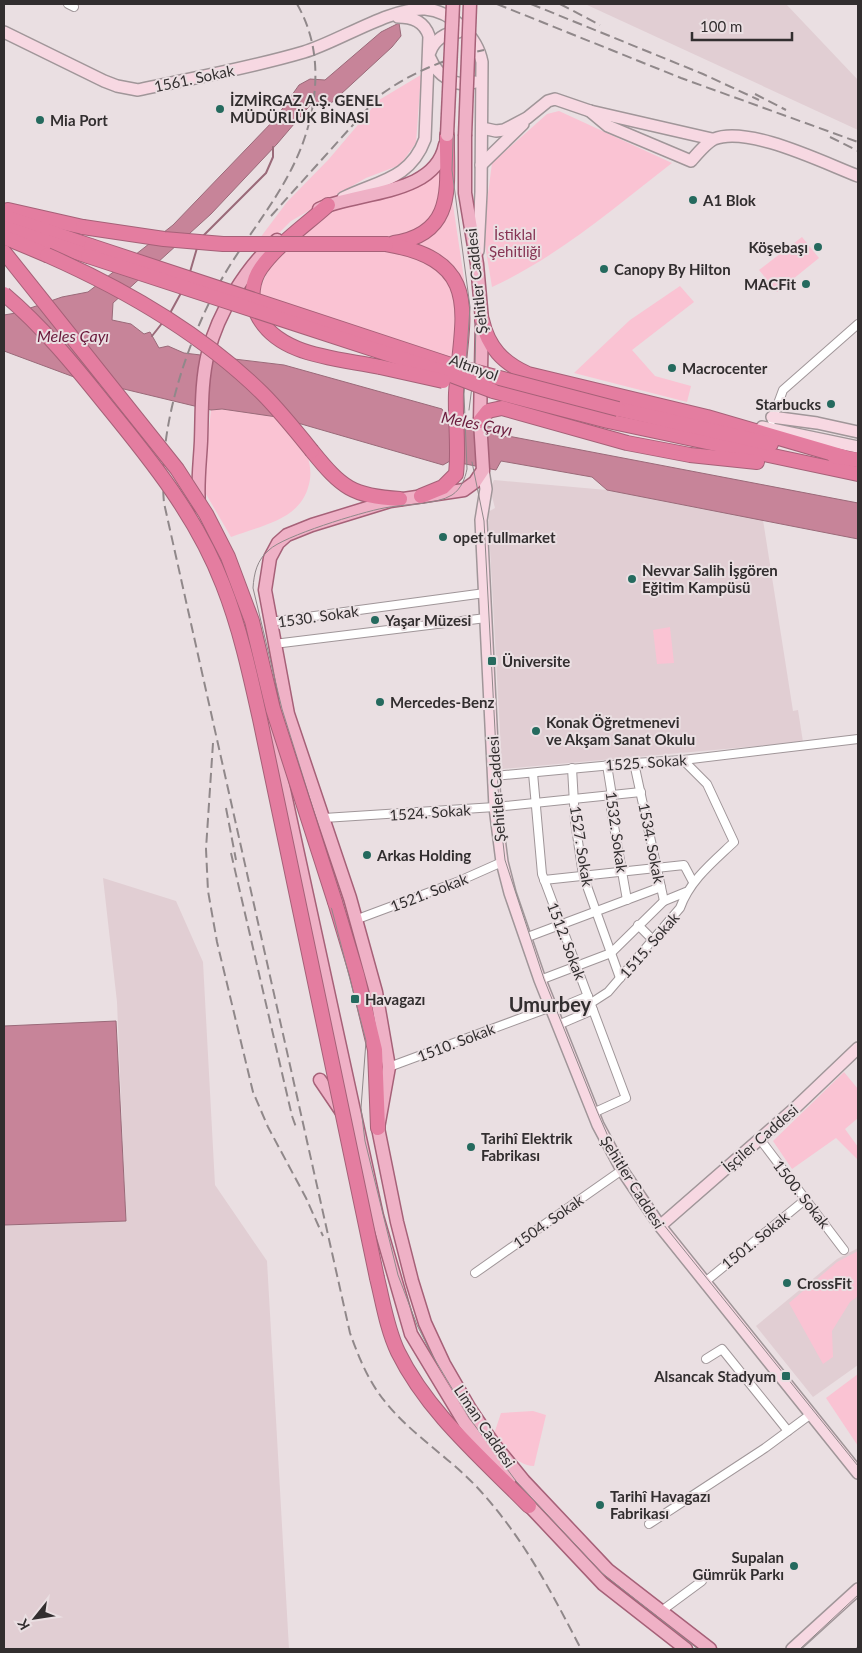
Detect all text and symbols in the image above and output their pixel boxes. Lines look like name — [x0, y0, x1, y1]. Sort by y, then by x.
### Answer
scale bar — [692, 10, 792, 42]
text: 100 m — [700, 17, 742, 35]
street label: 1561. Sokak — [152, 61, 236, 95]
place label: İZMİRGAZ A.Ş. GENEL MÜDÜRLÜK BİNASI — [230, 91, 382, 126]
marker: İZMİRGAZ A.Ş. GENEL MÜDÜRLÜK BİNASI — [214, 103, 226, 115]
place label: Mia Port — [50, 111, 108, 129]
marker: Mia Port — [34, 114, 46, 126]
place label: A1 Blok — [702, 191, 757, 209]
marker: A1 Blok — [687, 194, 699, 206]
park label: İstiklal Şehitliği — [489, 225, 541, 260]
street label: Şehitler Caddesi — [462, 227, 490, 335]
place label: Köşebaşı — [749, 238, 808, 256]
marker: Köşebaşı — [812, 241, 824, 253]
place label: Canopy By Hilton — [614, 260, 731, 278]
marker: Canopy By Hilton — [598, 263, 610, 275]
place label: MACFit — [744, 275, 796, 293]
marker: MACFit — [800, 278, 812, 290]
water label: Meles Çayı — [37, 326, 109, 345]
street label: Altınyol — [447, 350, 501, 384]
place label: Macrocenter — [682, 359, 768, 377]
marker: Macrocenter — [666, 362, 678, 374]
place label: Starbucks — [756, 395, 821, 413]
marker: Starbucks — [825, 398, 837, 410]
water label: Meles Çayı — [440, 407, 514, 439]
place label: opet fullmarket — [453, 528, 556, 546]
marker: opet fullmarket — [437, 531, 449, 543]
place label: Nevvar Salih İşgören Eğitim Kampüsü — [642, 561, 778, 596]
marker: Nevvar Salih İşgören Eğitim Kampüsü — [626, 573, 638, 585]
street label: 1530. Sokak — [276, 601, 360, 631]
place label: Yaşar Müzesi — [384, 611, 472, 629]
marker: Yaşar Müzesi — [369, 614, 381, 626]
place label: Üniversite — [502, 652, 570, 670]
marker: Üniversite — [486, 655, 498, 667]
place label: Mercedes-Benz — [390, 693, 494, 711]
marker: Mercedes-Benz — [374, 696, 386, 708]
place label: Konak Öğretmenevi ve Akşam Sanat Okulu — [546, 713, 695, 748]
marker: Konak Öğretmenevi ve Akşam Sanat Okulu — [530, 725, 542, 737]
street label: Şehitler Caddesi — [483, 735, 509, 843]
street label: 1525. Sokak — [605, 750, 688, 774]
street label: 1532. Sokak — [602, 790, 632, 874]
street label: 1524. Sokak — [389, 800, 472, 824]
street label: 1534. Sokak — [635, 801, 669, 885]
street label: 1527. Sokak — [567, 804, 597, 888]
place label: Arkas Holding — [376, 846, 471, 864]
marker: Arkas Holding — [361, 849, 373, 861]
street label: 1521. Sokak — [388, 869, 471, 915]
street label: 1512. Sokak — [544, 900, 590, 983]
street label: 1515. Sokak — [615, 908, 683, 982]
place label: Havagazı — [365, 990, 425, 1008]
district label: Umurbey — [509, 992, 592, 1016]
marker: Havagazı — [349, 993, 361, 1005]
street label: 1510. Sokak — [415, 1019, 498, 1065]
street label: İşçiler Caddesi — [719, 1100, 801, 1176]
place label: Tarihî Elektrik Fabrikası — [481, 1129, 574, 1164]
street label: Şehitler Caddesi — [597, 1132, 669, 1232]
marker: Tarihî Elektrik Fabrikası — [465, 1141, 477, 1153]
street label: 1500. Sokak — [770, 1156, 834, 1232]
street label: 1504. Sokak — [509, 1190, 587, 1252]
street label: 1501. Sokak — [718, 1207, 793, 1273]
place label: CrossFit — [797, 1274, 852, 1292]
marker: CrossFit — [781, 1277, 793, 1289]
place label: Alsancak Stadyum — [653, 1367, 776, 1385]
marker: Alsancak Stadyum — [780, 1370, 792, 1382]
street label: Liman Caddesi — [451, 1381, 519, 1471]
place label: Tarihî Havagazı Fabrikası — [610, 1487, 711, 1522]
marker: Tarihî Havagazı Fabrikası — [594, 1499, 606, 1511]
place label: Supalan Gümrük Parkı — [692, 1548, 784, 1583]
marker: Supalan Gümrük Parkı — [788, 1560, 800, 1572]
north arrow — [10, 1593, 60, 1643]
text: K — [13, 1616, 33, 1633]

